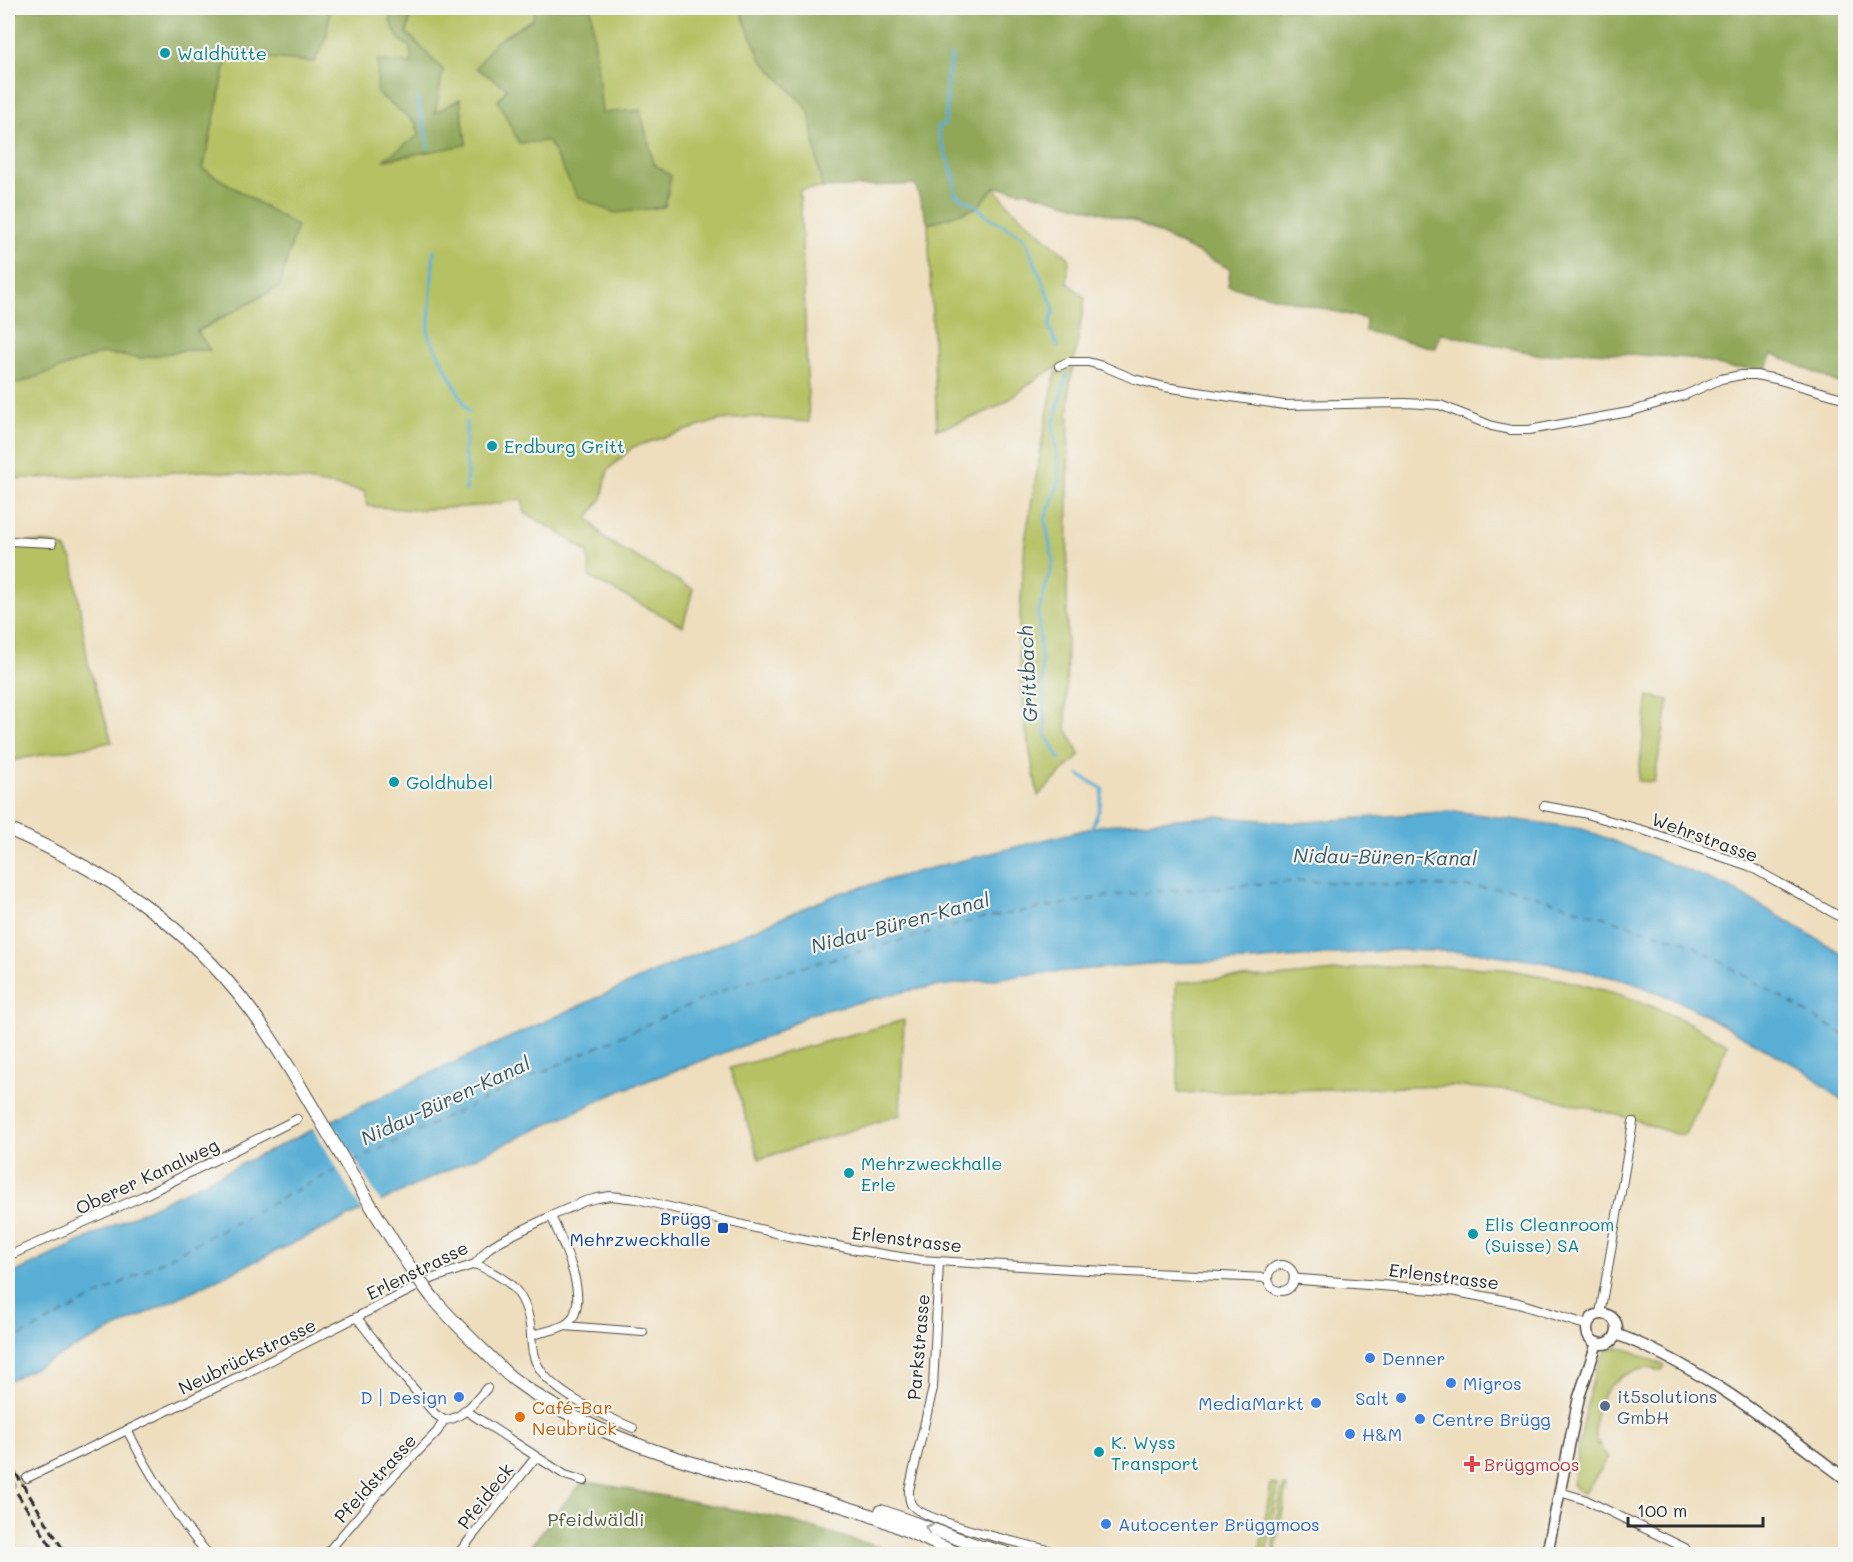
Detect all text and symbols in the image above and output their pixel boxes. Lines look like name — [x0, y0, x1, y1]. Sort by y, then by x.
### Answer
place label: Waldhütte — [177, 41, 267, 65]
marker: Waldhütte — [158, 46, 172, 60]
place label: Erdburg Gritt — [504, 434, 625, 458]
marker: Erdburg Gritt — [485, 439, 499, 453]
water label: Grittbach — [1011, 625, 1043, 723]
place label: Goldhubel — [406, 770, 493, 794]
marker: Goldhubel — [387, 775, 401, 789]
street label: Wehrstrasse — [1648, 807, 1762, 867]
water label: Nidau-Büren-Kanal — [1293, 841, 1477, 871]
water label: Nidau-Büren-Kanal — [808, 886, 992, 958]
water label: Nidau-Büren-Kanal — [356, 1049, 534, 1151]
street label: Oberer Kanalweg — [72, 1132, 222, 1220]
place label: Mehrzweckhalle Erle — [861, 1151, 1002, 1196]
marker: Mehrzweckhalle Erle — [842, 1166, 856, 1180]
place label: Brügg Mehrzweckhalle — [570, 1206, 711, 1251]
place label: Elis Cleanroom (Suisse) SA — [1485, 1212, 1614, 1257]
street label: Erlenstrasse — [851, 1220, 963, 1258]
marker: Brügg Mehrzweckhalle — [716, 1221, 730, 1235]
marker: Elis Cleanroom (Suisse) SA — [1466, 1227, 1480, 1241]
street label: Erlenstrasse — [362, 1235, 472, 1305]
street label: Erlenstrasse — [1388, 1257, 1500, 1295]
street label: Parkstrasse — [901, 1293, 935, 1401]
street label: Neubrückstrasse — [174, 1312, 320, 1400]
place label: Denner — [1382, 1346, 1446, 1370]
marker: Denner — [1363, 1351, 1377, 1365]
place label: Migros — [1463, 1371, 1522, 1395]
marker: Migros — [1444, 1376, 1458, 1390]
place label: it5solutions GmbH — [1617, 1384, 1718, 1429]
place label: D | Design — [360, 1385, 447, 1409]
place label: Salt — [1355, 1386, 1389, 1410]
marker: D | Design — [452, 1390, 466, 1404]
place label: MediaMarkt — [1198, 1391, 1304, 1415]
marker: Salt — [1394, 1391, 1408, 1405]
place label: Café-Bar Neubrück — [532, 1395, 617, 1440]
marker: MediaMarkt — [1309, 1396, 1323, 1410]
marker: it5solutions GmbH — [1598, 1399, 1612, 1413]
place label: Centre Brügg — [1432, 1407, 1551, 1431]
marker: Café-Bar Neubrück — [513, 1410, 527, 1424]
marker: Centre Brügg — [1413, 1412, 1427, 1426]
place label: H&M — [1362, 1422, 1402, 1446]
marker: H&M — [1343, 1427, 1357, 1441]
street label: Pfeidstrasse — [329, 1428, 421, 1528]
place label: K. Wyss Transport — [1111, 1430, 1199, 1475]
marker: K. Wyss Transport — [1092, 1445, 1106, 1459]
place label: Brüggmoos — [1484, 1452, 1579, 1476]
marker: Brüggmoos — [1465, 1457, 1479, 1471]
street label: Pfeideck — [452, 1458, 518, 1534]
scale bar — [1628, 1490, 1763, 1528]
text: 100 m — [1637, 1498, 1687, 1522]
park label: Pfeidwäldli — [547, 1507, 645, 1531]
place label: Autocenter Brüggmoos — [1118, 1512, 1320, 1536]
marker: Autocenter Brüggmoos — [1099, 1517, 1113, 1531]
one-way arrow — [924, 1523, 935, 1536]

